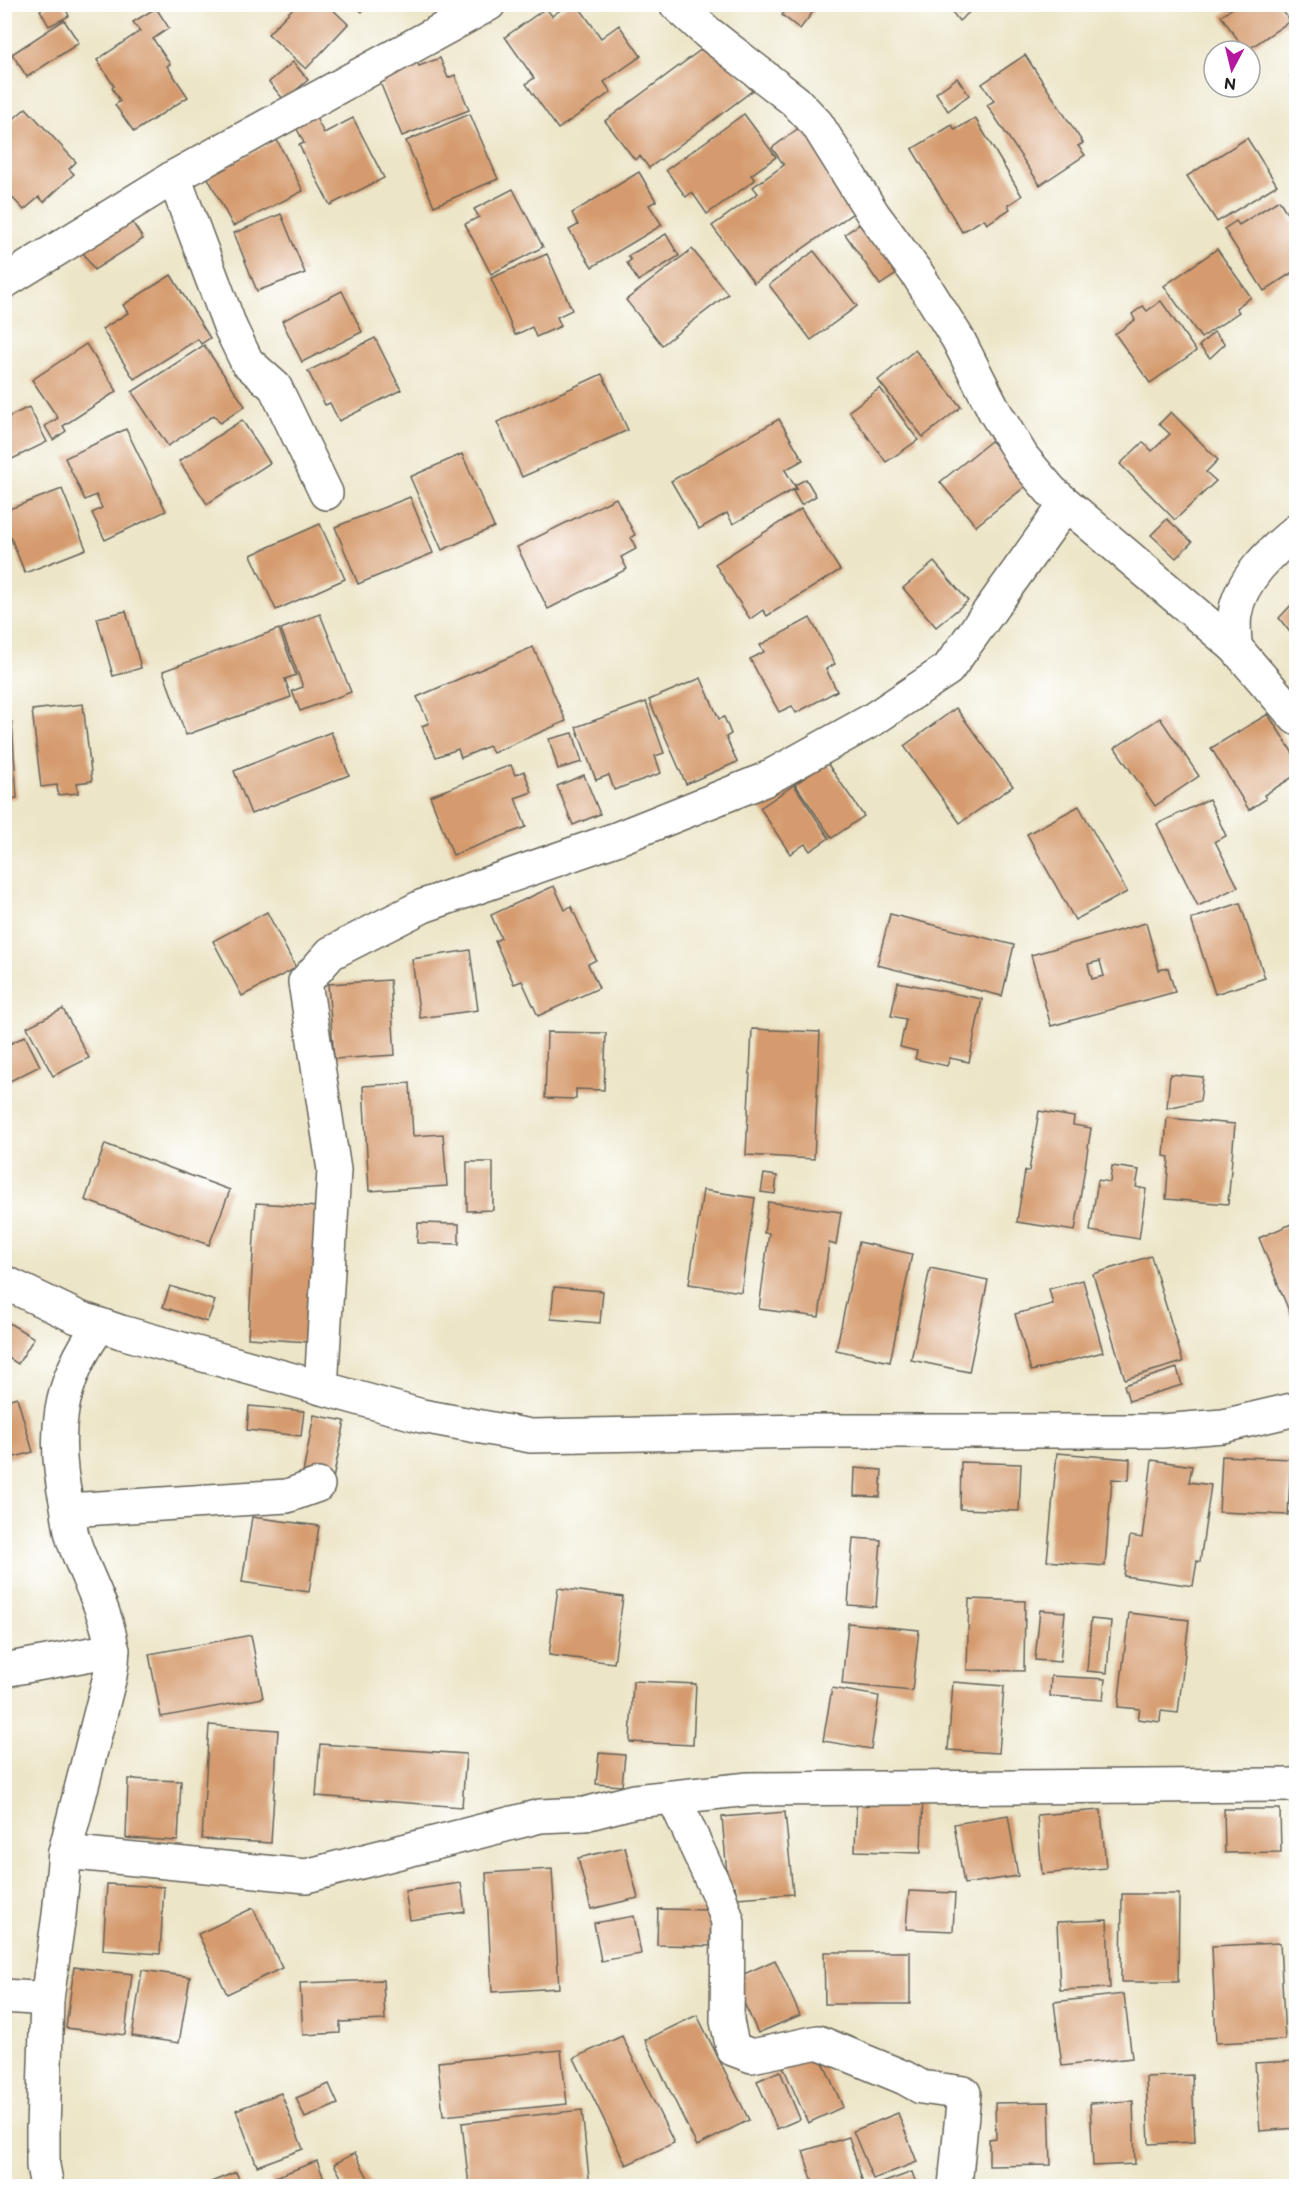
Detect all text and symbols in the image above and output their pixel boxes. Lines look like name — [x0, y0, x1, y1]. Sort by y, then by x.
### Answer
north arrow — [1202, 39, 1262, 99]
text: N — [1223, 72, 1237, 93]

